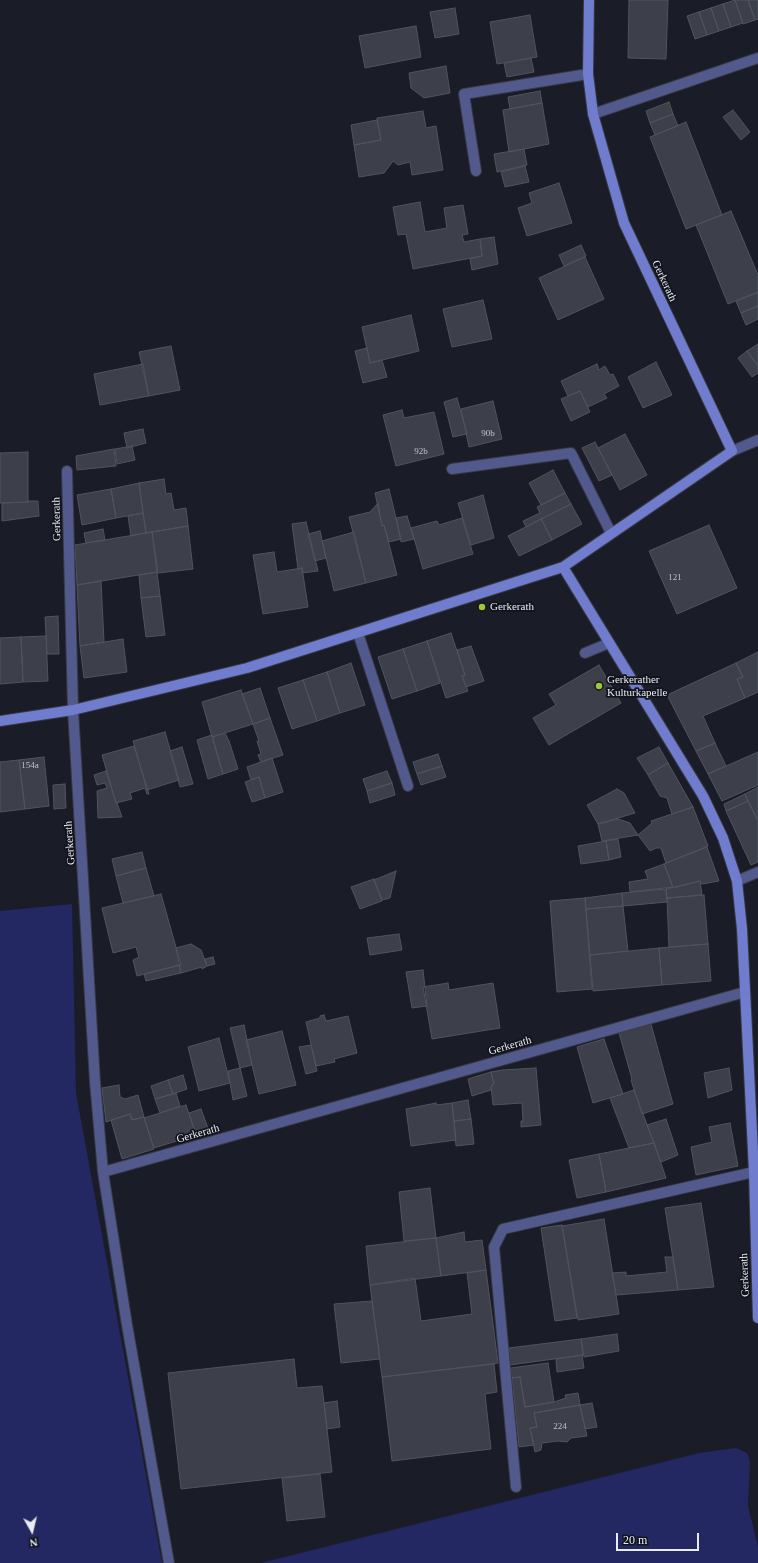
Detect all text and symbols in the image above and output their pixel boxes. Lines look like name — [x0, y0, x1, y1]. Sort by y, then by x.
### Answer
street label: Gerkerath — [649, 258, 679, 304]
house number: 90b — [481, 429, 495, 439]
house number: 92b — [414, 447, 428, 457]
street label: Gerkerath — [50, 497, 64, 541]
house number: 121 — [668, 573, 682, 583]
place label: Gerkerath — [490, 600, 534, 614]
marker: Gerkerath — [477, 602, 487, 612]
place label: Gerkerather Kulturkapelle — [607, 673, 667, 699]
marker: Gerkerather Kulturkapelle — [594, 681, 604, 691]
house number: 154a — [21, 761, 39, 771]
street label: Gerkerath — [62, 821, 78, 865]
street label: Gerkerath — [487, 1034, 533, 1058]
street label: Gerkerath — [175, 1122, 221, 1146]
street label: Gerkerath — [738, 1253, 752, 1297]
house number: 224 — [553, 1422, 567, 1432]
north arrow — [12, 1511, 52, 1551]
scale bar — [618, 1525, 701, 1551]
text: 20 m — [623, 1533, 647, 1547]
text: N — [29, 1536, 38, 1549]

